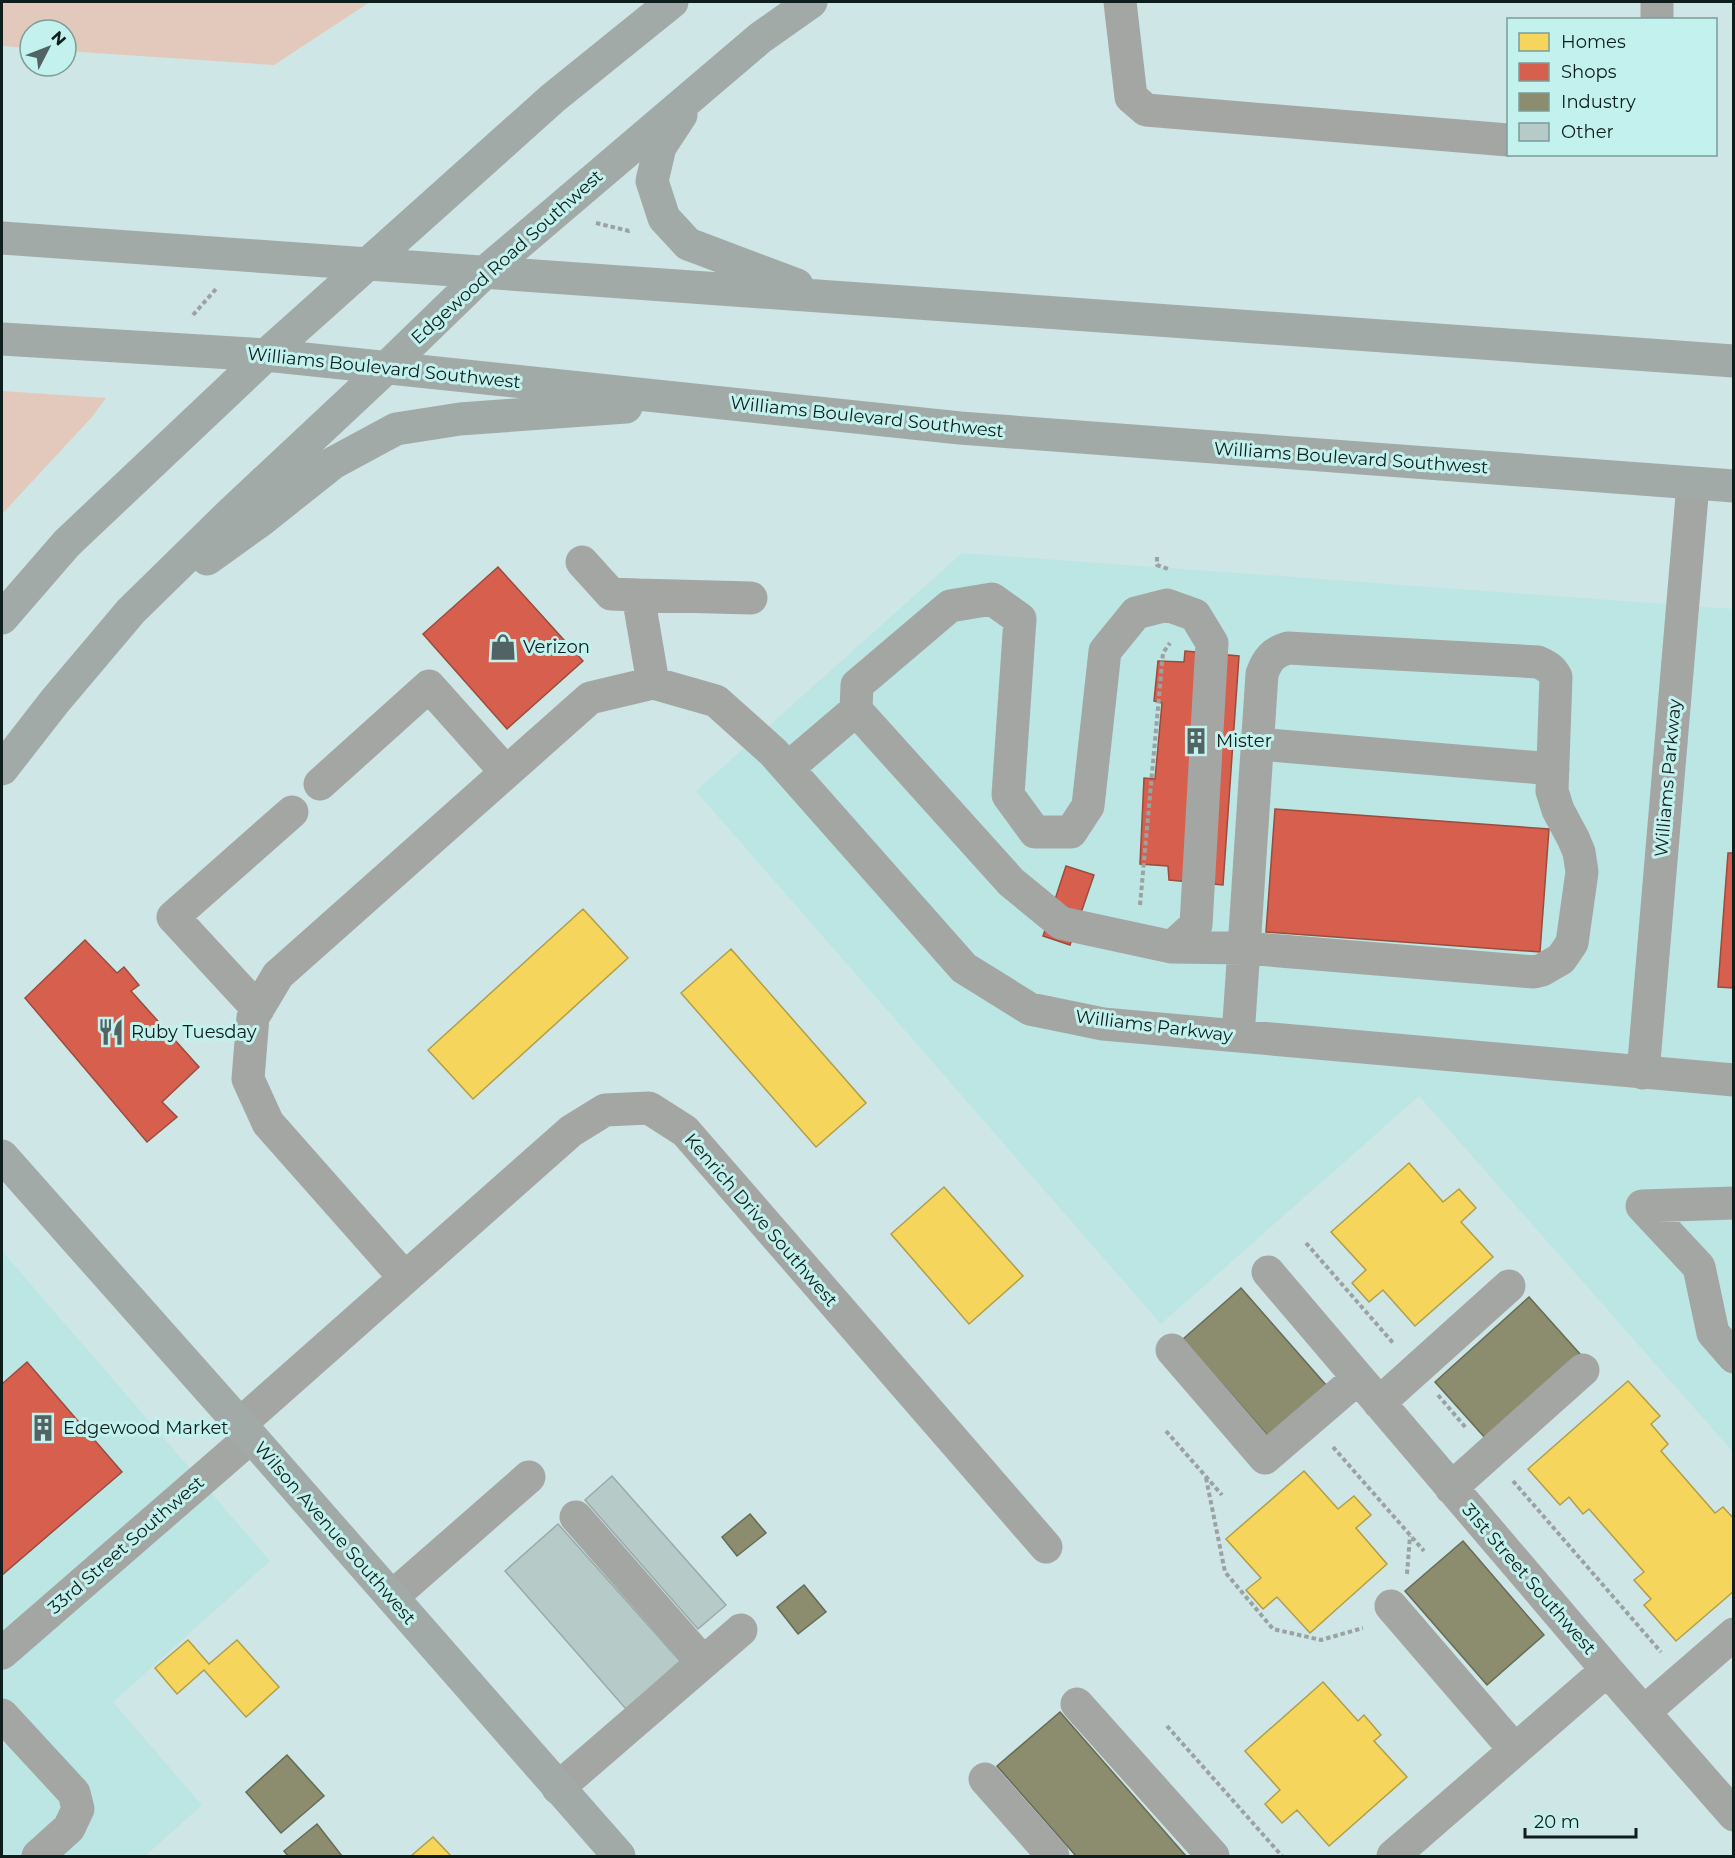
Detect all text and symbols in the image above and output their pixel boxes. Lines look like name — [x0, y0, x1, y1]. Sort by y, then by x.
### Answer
north arrow — [18, 18, 78, 78]
legend — [1507, 18, 1717, 156]
text: N — [47, 27, 70, 49]
text: Homes — [1561, 31, 1626, 53]
text: Shops — [1561, 61, 1617, 83]
text: Industry — [1561, 91, 1636, 113]
text: Other — [1561, 121, 1614, 143]
street label: Edgewood Road Southwest — [407, 165, 607, 349]
street label: Williams Boulevard Southwest — [246, 343, 522, 393]
street label: Williams Boulevard Southwest — [729, 392, 1005, 442]
street label: Williams Boulevard Southwest — [1213, 437, 1489, 479]
shop icon: Verizon — [488, 632, 518, 662]
place label: Verizon — [523, 636, 590, 658]
street label: Williams Parkway — [1650, 698, 1686, 858]
building icon: Mister — [1181, 726, 1211, 756]
place label: Mister — [1216, 730, 1272, 752]
street label: Williams Parkway — [1074, 1005, 1234, 1047]
restaurant icon: Ruby Tuesday — [96, 1017, 126, 1047]
place label: Ruby Tuesday — [131, 1021, 257, 1043]
street label: Kenrich Drive Southwest — [680, 1129, 842, 1311]
building icon: Edgewood Market — [28, 1413, 58, 1443]
place label: Edgewood Market — [63, 1417, 229, 1439]
street label: Wilson Avenue Southwest — [250, 1437, 420, 1629]
street label: 33rd Street Southwest — [43, 1471, 209, 1619]
street label: 31st Street Southwest — [1457, 1499, 1601, 1659]
scale bar — [1525, 1801, 1636, 1839]
text: 20 m — [1534, 1811, 1580, 1833]

